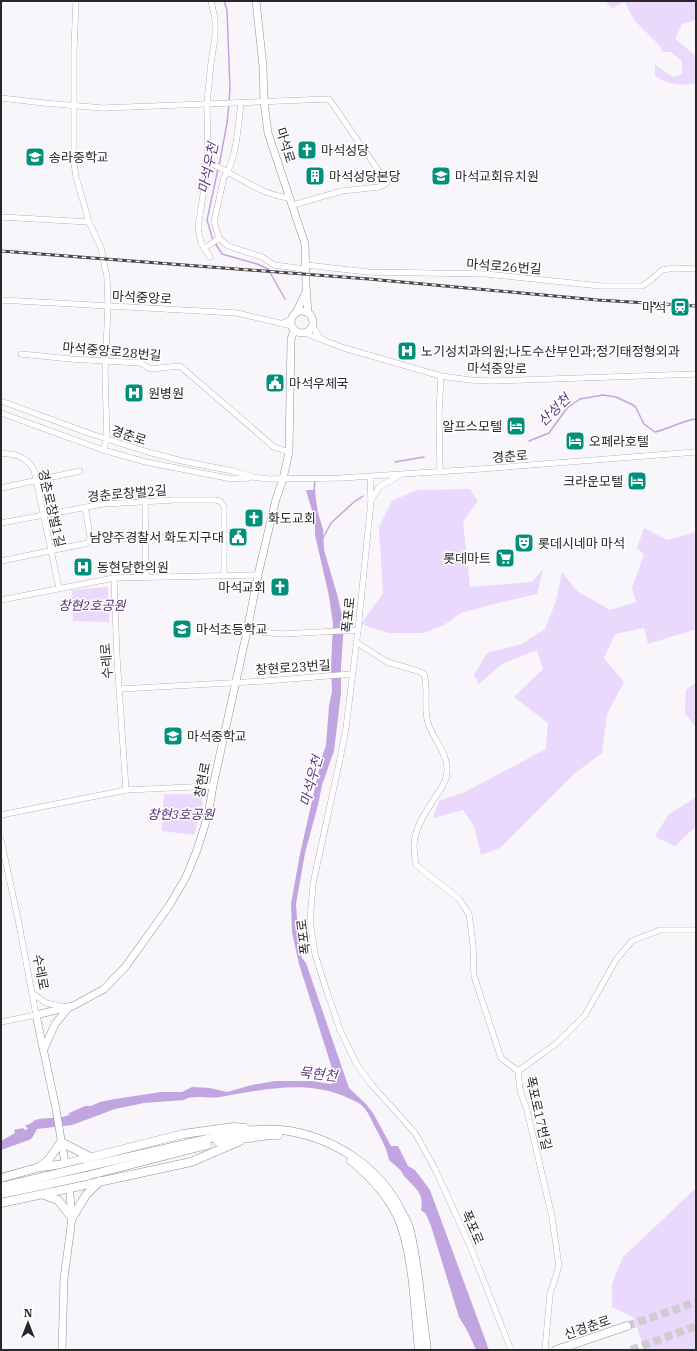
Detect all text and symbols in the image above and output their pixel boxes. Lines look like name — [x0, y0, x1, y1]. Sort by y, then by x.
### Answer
street label: 마석로 — [272, 125, 299, 165]
church icon: 마석성당 — [296, 139, 318, 161]
water label: 마석우천 — [194, 140, 222, 195]
place label: 마석성당 — [321, 142, 369, 159]
school or university icon: 송라중학교 — [24, 146, 46, 168]
place label: 송라중학교 — [49, 149, 109, 166]
building icon: 마석성당본당 — [304, 165, 326, 187]
school or university icon: 마석교회유치원 — [430, 165, 452, 187]
place label: 마석성당본당 — [329, 168, 401, 185]
place label: 마석교회유치원 — [455, 168, 539, 185]
street label: 마석로26번길 — [466, 255, 542, 278]
street label: 마석중앙로 — [112, 287, 172, 308]
station icon: 마석 — [669, 296, 691, 318]
place label: 마석 — [642, 299, 666, 316]
street label: 마석중앙로28번길 — [62, 339, 162, 364]
hospital icon: 노기성치과의원;나도수산부인과;정기태정형외과 — [396, 340, 418, 362]
place label: 노기성치과의원;나도수산부인과;정기태정형외과 — [421, 343, 680, 360]
street label: 마석중앙로 — [467, 359, 527, 378]
public building icon: 마석우체국 — [264, 372, 286, 394]
place label: 마석우체국 — [289, 375, 349, 392]
hospital icon: 원병원 — [123, 382, 145, 404]
place label: 원병원 — [148, 385, 184, 402]
water label: 산성천 — [534, 389, 575, 430]
hotel icon: 알프스모텔 — [505, 415, 527, 437]
place label: 알프스모텔 — [442, 418, 502, 435]
street label: 경춘로 — [109, 422, 149, 449]
hotel icon: 오페라호텔 — [564, 430, 586, 452]
place label: 오페라호텔 — [589, 433, 649, 450]
street label: 경춘로 — [492, 447, 529, 466]
street label: 경춘로창벌1길 — [34, 467, 69, 549]
hotel icon: 크라운모텔 — [626, 470, 648, 492]
place label: 크라운모텔 — [563, 473, 623, 490]
street label: 경춘로창벌2길 — [87, 482, 167, 505]
church icon: 화도교회 — [243, 507, 265, 529]
place label: 화도교회 — [268, 510, 316, 527]
public building icon: 남양주경찰서 화도지구대 — [227, 526, 249, 548]
place label: 남양주경찰서 화도지구대 — [89, 529, 224, 546]
theatre icon: 롯데시네마 마석 — [513, 532, 535, 554]
place label: 롯데시네마 마석 — [538, 535, 625, 552]
supermarket icon: 롯데마트 — [494, 547, 516, 569]
place label: 롯데마트 — [443, 550, 491, 567]
hospital icon: 동현당한의원 — [72, 556, 94, 578]
place label: 동현당한의원 — [97, 559, 169, 576]
church icon: 마석교회 — [269, 576, 291, 598]
place label: 마석교회 — [218, 579, 266, 596]
street label: 폭포로 — [338, 596, 359, 634]
park label: 창현2호공원 — [59, 597, 127, 614]
school or university icon: 마석초등학교 — [171, 618, 193, 640]
place label: 마석초등학교 — [196, 621, 268, 638]
street label: 수레로 — [97, 642, 116, 679]
street label: 창현로23번길 — [255, 656, 331, 679]
school or university icon: 마석중학교 — [162, 725, 184, 747]
place label: 마석중학교 — [187, 728, 247, 745]
water label: 마석우천 — [296, 753, 327, 808]
street label: 창현로 — [191, 761, 214, 799]
park label: 창현3호공원 — [148, 806, 216, 823]
street label: 폭포로 — [293, 918, 314, 956]
street label: 수레로 — [29, 953, 52, 991]
water label: 묵현천 — [298, 1063, 339, 1085]
street label: 폭포로17번길 — [522, 1074, 555, 1152]
street label: 폭포로 — [457, 1207, 488, 1247]
north arrow — [8, 1303, 48, 1343]
text: N — [24, 1306, 33, 1320]
street label: 신경춘로 — [562, 1312, 613, 1343]

